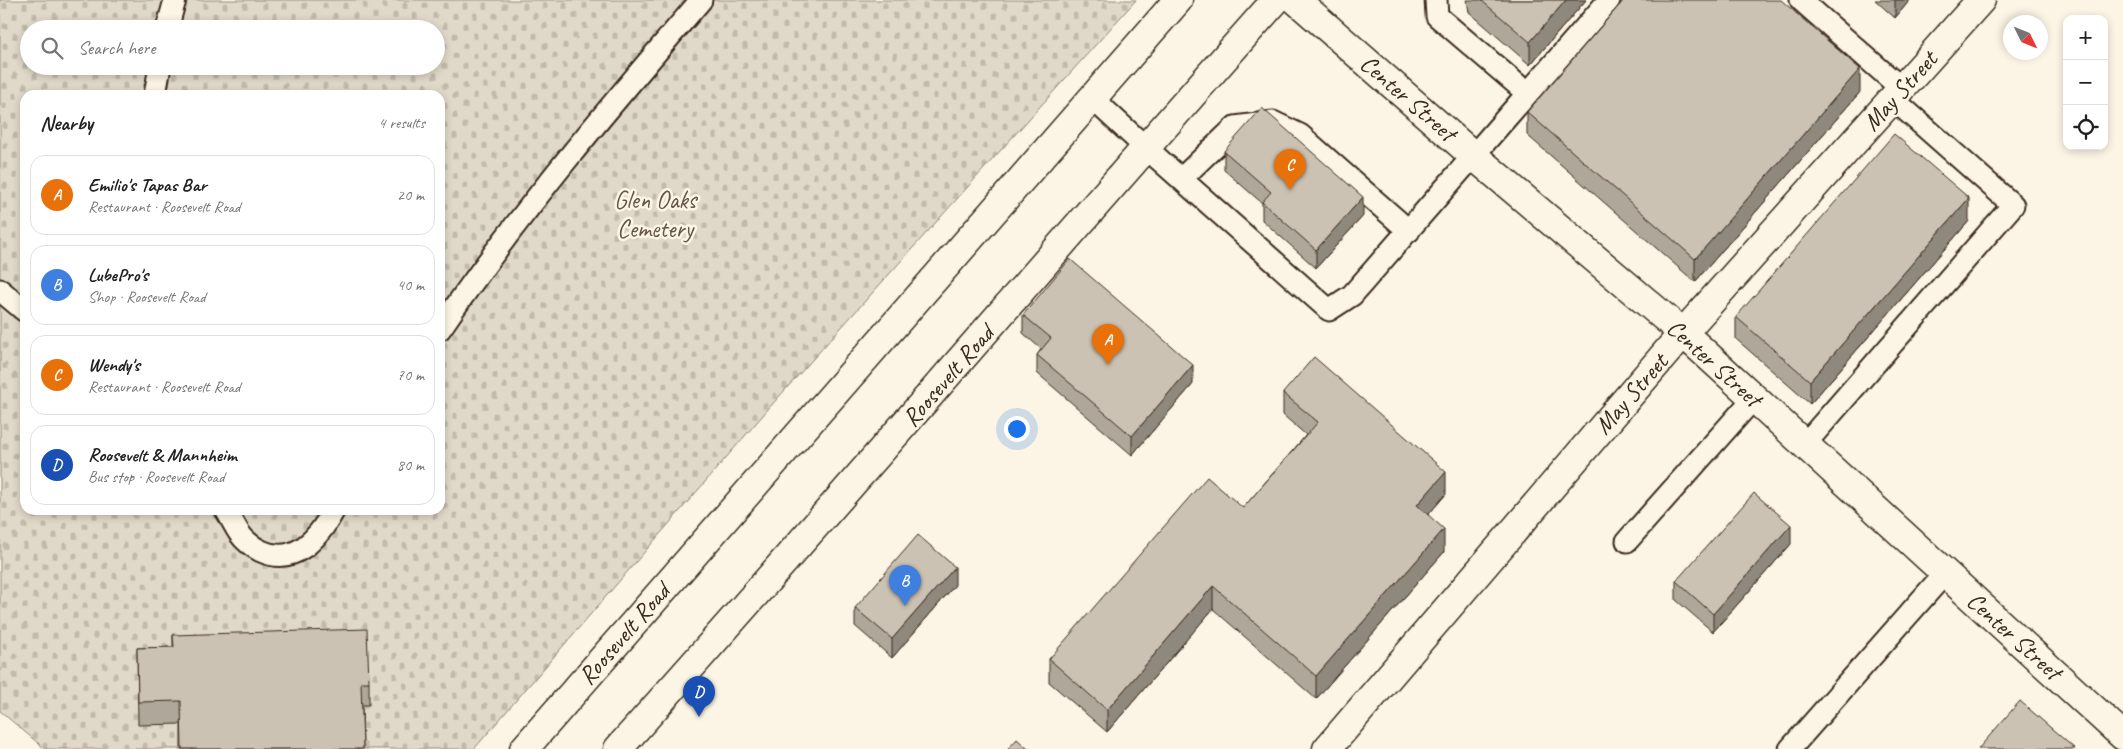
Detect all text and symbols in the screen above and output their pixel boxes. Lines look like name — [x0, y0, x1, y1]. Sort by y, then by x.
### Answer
north arrow — [2003, 15, 2048, 60]
map controls — [2063, 15, 2108, 150]
button: + — [2063, 15, 2108, 60]
search box — [20, 20, 445, 75]
icon: search — [38, 34, 66, 62]
text: Search here — [78, 36, 155, 60]
street label: May Street — [1856, 42, 1946, 138]
street label: Center Street — [1353, 48, 1465, 151]
button: − — [2063, 60, 2108, 105]
button: locate — [2063, 105, 2108, 150]
text: Nearby — [40, 110, 93, 136]
text: 4 results — [378, 113, 425, 133]
pin: C — [1274, 149, 1306, 190]
text: Emilio's Tapas Bar — [88, 173, 207, 197]
park label: Glen Oaks Cemetery — [614, 184, 699, 245]
text: A — [53, 185, 61, 205]
text: 20 m — [397, 185, 424, 205]
text: Restaurant · Roosevelt Road — [88, 197, 240, 217]
text: LubePro's — [88, 263, 148, 287]
text: B — [53, 275, 61, 295]
text: 40 m — [397, 275, 424, 295]
text: Shop · Roosevelt Road — [88, 287, 206, 307]
street label: Center Street — [1660, 312, 1771, 417]
street label: Roosevelt Road — [895, 315, 1004, 433]
pin: A — [1092, 324, 1124, 365]
street label: May Street — [1587, 345, 1677, 441]
text: Wendy's — [88, 353, 140, 377]
text: C — [53, 365, 61, 385]
text: 70 m — [397, 365, 424, 385]
text: Restaurant · Roosevelt Road — [88, 377, 240, 397]
your location — [1004, 416, 1030, 442]
text: Roosevelt & Mannheim — [88, 443, 237, 467]
text: D — [52, 455, 62, 475]
text: 80 m — [397, 455, 424, 475]
text: Bus stop · Roosevelt Road — [88, 467, 224, 487]
pin: B — [889, 565, 921, 606]
street label: Roosevelt Road — [571, 573, 680, 691]
street label: Center Street — [1960, 585, 2071, 690]
pin: D — [683, 676, 715, 717]

